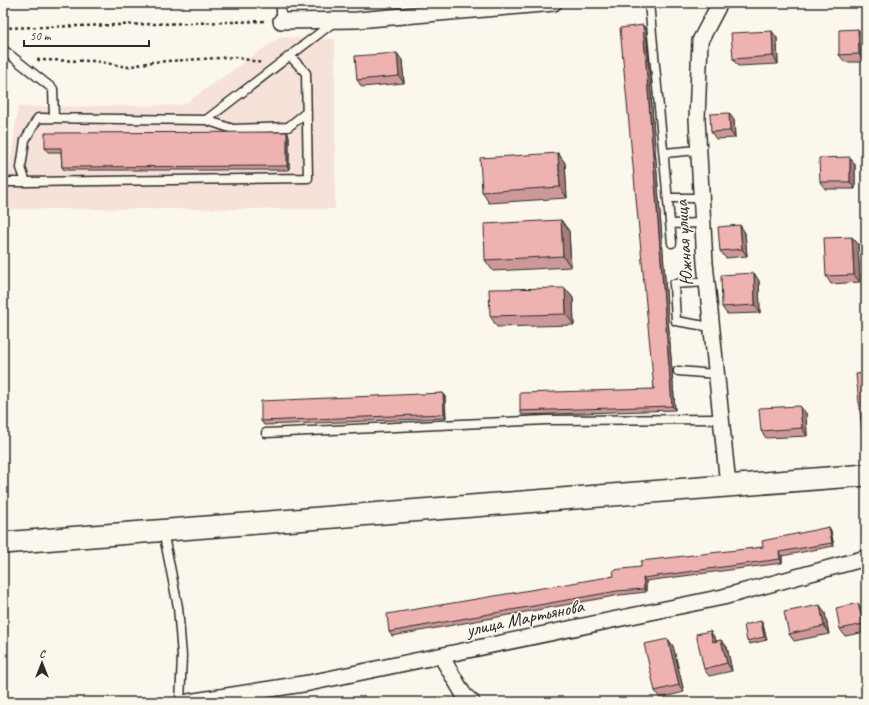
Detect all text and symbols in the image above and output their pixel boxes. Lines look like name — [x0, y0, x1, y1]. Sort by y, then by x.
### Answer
scale bar — [24, 22, 149, 48]
text: 50 m — [30, 28, 52, 44]
street label: Южная улица — [669, 198, 699, 286]
street label: улица Мартьянова — [463, 593, 588, 642]
north arrow — [22, 643, 62, 683]
text: С — [39, 646, 46, 660]

